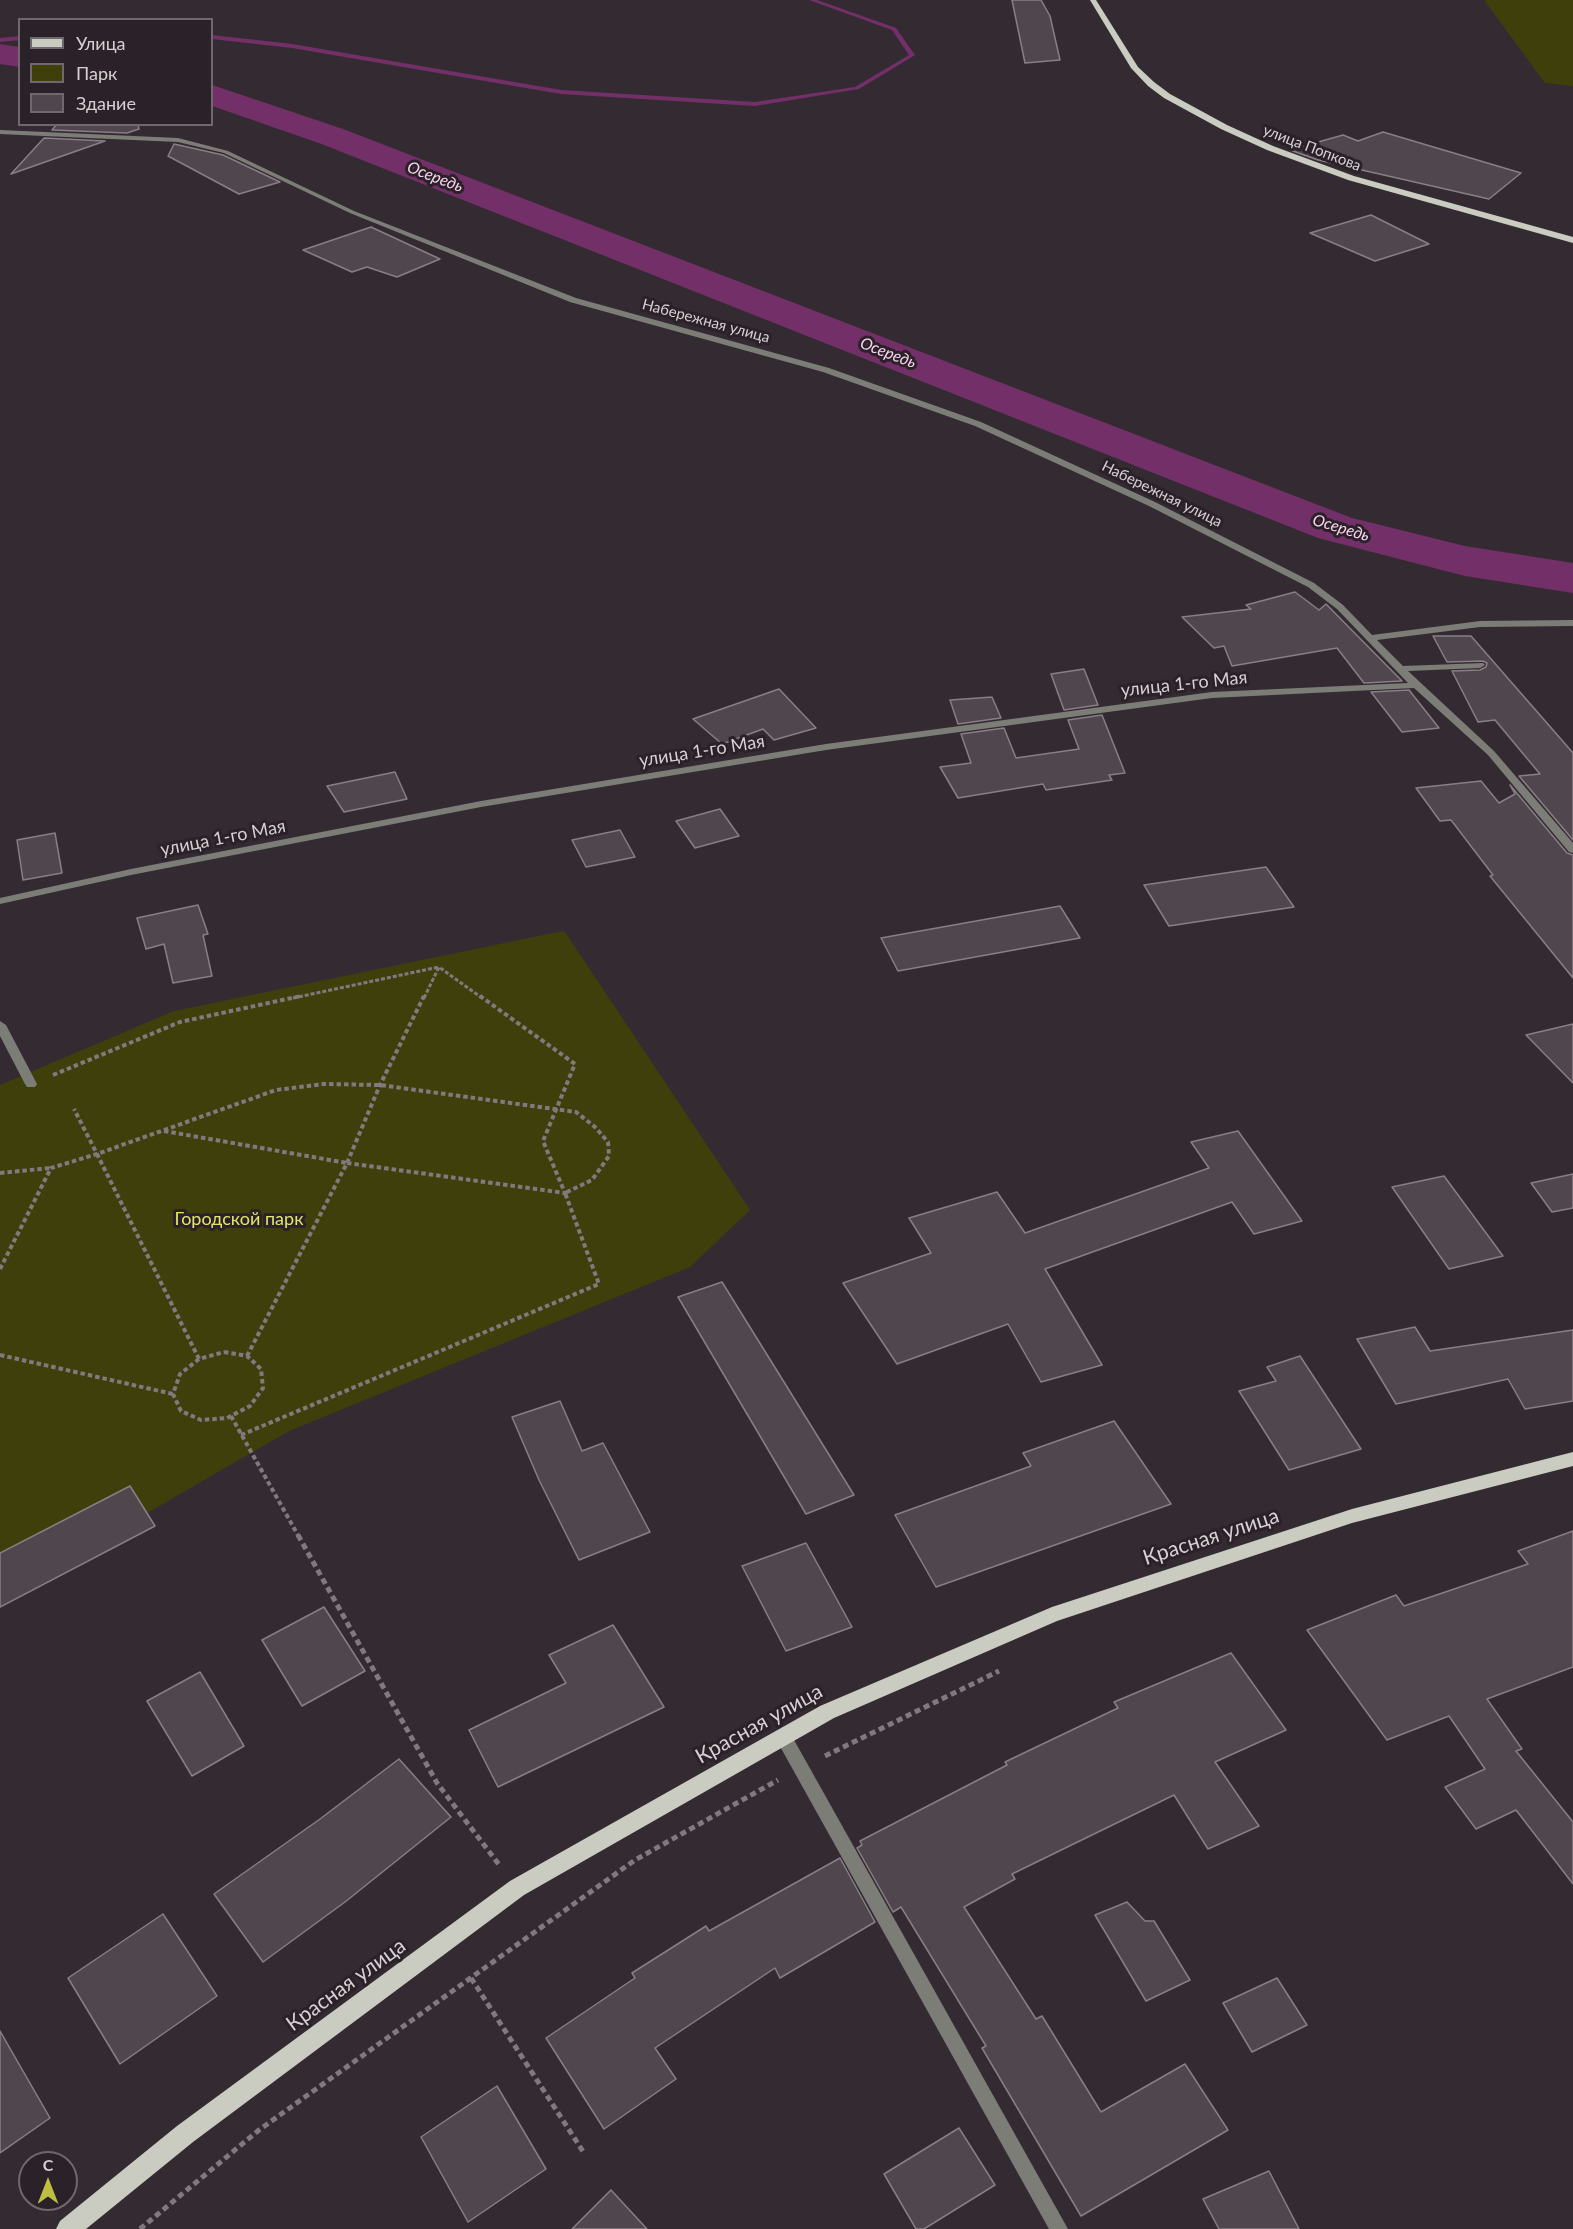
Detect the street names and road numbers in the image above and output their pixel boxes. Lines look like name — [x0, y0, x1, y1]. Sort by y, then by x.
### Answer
street label: улица Попкова — [1260, 121, 1364, 175]
street label: Набережная улица — [640, 295, 772, 347]
street label: Набережная улица — [1099, 457, 1225, 531]
street label: улица 1-го Мая — [1120, 667, 1248, 701]
street label: улица 1-го Мая — [638, 730, 766, 772]
street label: улица 1-го Мая — [159, 815, 287, 861]
street label: Красная улица — [1140, 1503, 1282, 1571]
street label: Красная улица — [691, 1679, 827, 1769]
street label: Красная улица — [281, 1933, 411, 2037]

